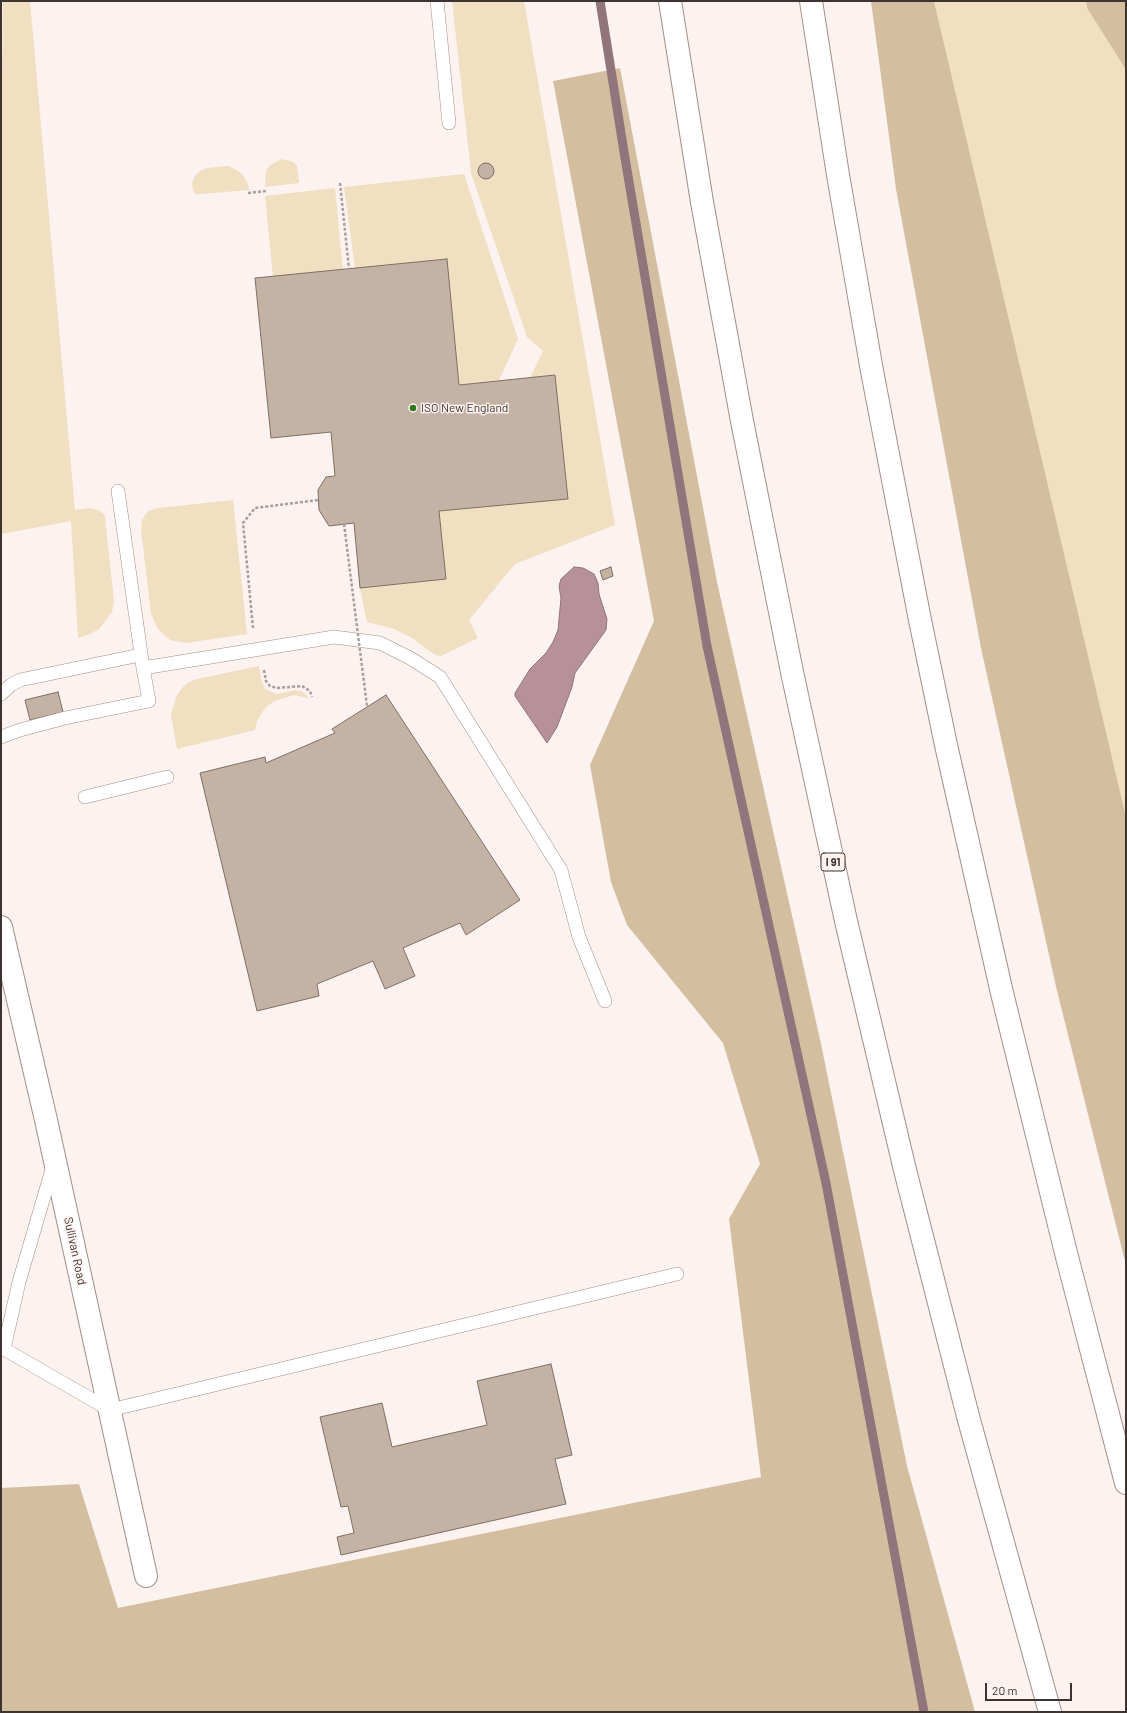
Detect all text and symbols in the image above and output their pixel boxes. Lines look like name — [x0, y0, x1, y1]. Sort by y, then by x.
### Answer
place label: ISO New England — [421, 401, 508, 415]
marker: ISO New England — [408, 403, 418, 413]
road number: I 91 — [821, 853, 845, 871]
street label: Sullivan Road — [61, 1216, 89, 1286]
scale bar — [987, 1675, 1074, 1701]
text: 20 m — [992, 1683, 1018, 1697]

